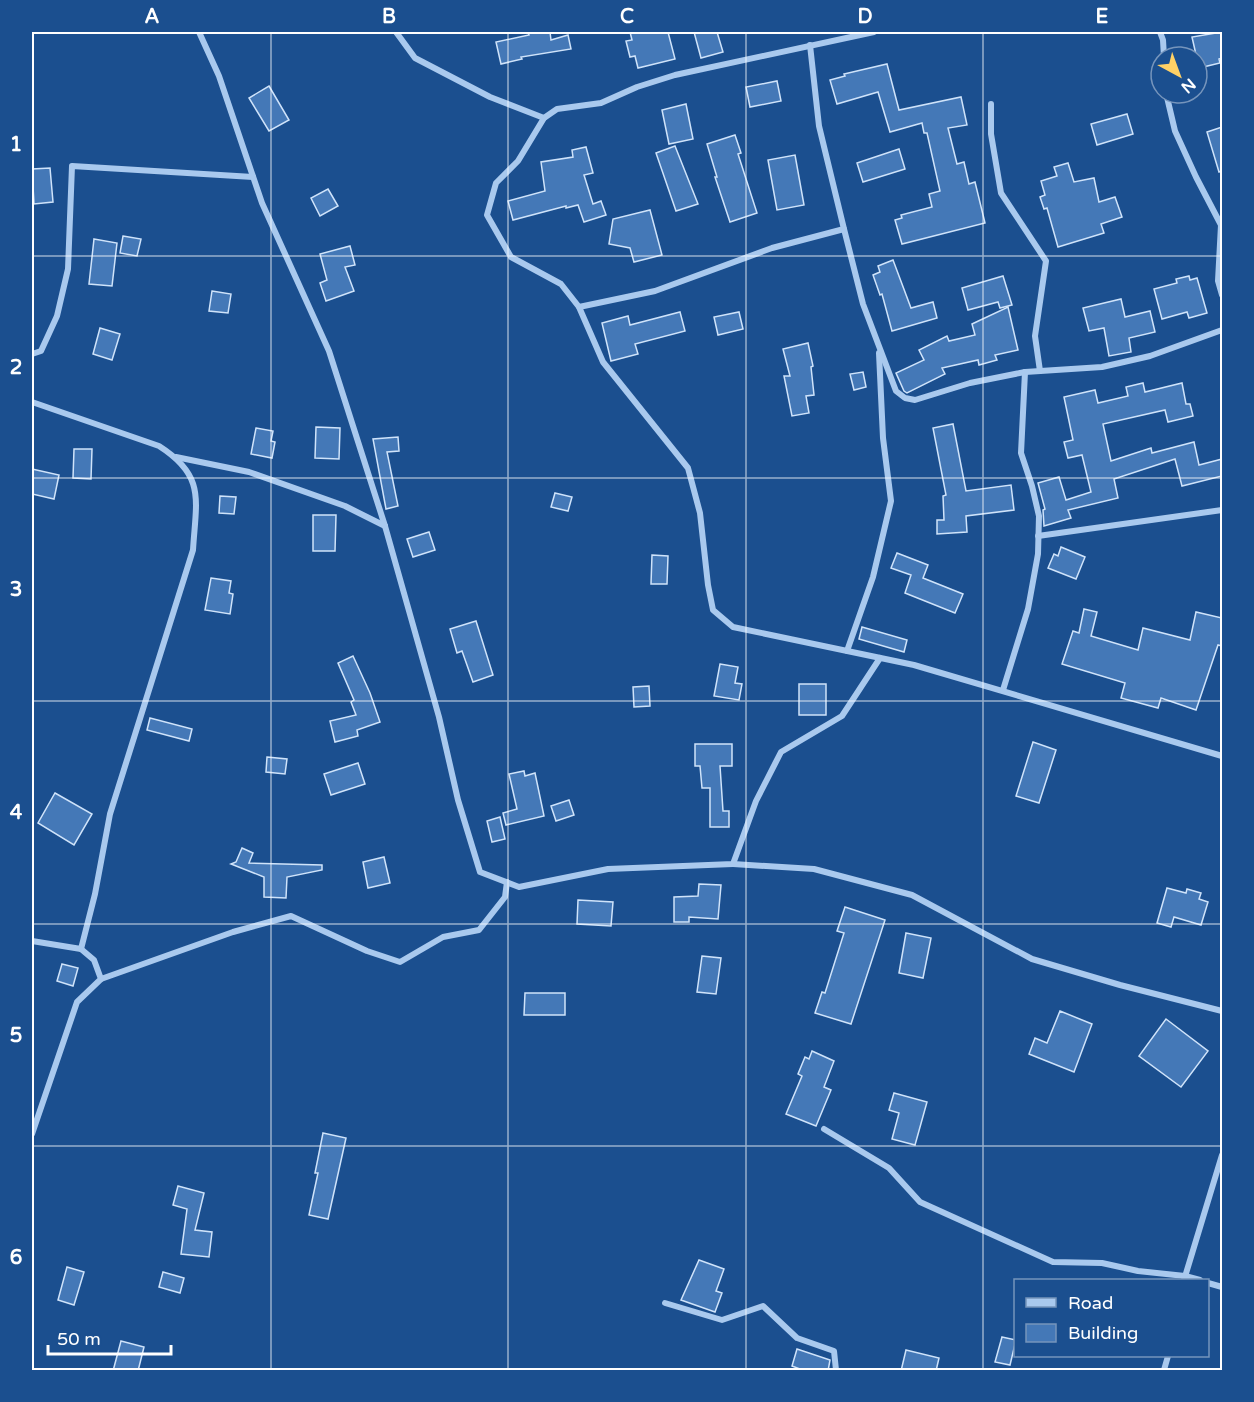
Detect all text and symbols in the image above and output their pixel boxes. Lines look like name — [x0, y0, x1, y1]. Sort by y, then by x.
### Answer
text: A — [145, 5, 160, 29]
text: B — [382, 5, 396, 29]
text: C — [620, 5, 634, 29]
text: D — [857, 5, 873, 29]
text: E — [1096, 5, 1109, 29]
north arrow — [1149, 45, 1209, 105]
text: N — [1177, 74, 1200, 97]
text: 1 — [10, 133, 22, 157]
text: 2 — [10, 356, 22, 380]
text: 3 — [10, 578, 22, 602]
text: 4 — [10, 801, 23, 825]
text: 5 — [10, 1024, 22, 1048]
text: 6 — [10, 1246, 22, 1270]
legend — [1014, 1279, 1209, 1357]
text: Road — [1068, 1292, 1113, 1314]
scale bar — [48, 1318, 171, 1356]
text: Building — [1068, 1322, 1138, 1344]
text: 50 m — [57, 1328, 101, 1350]

